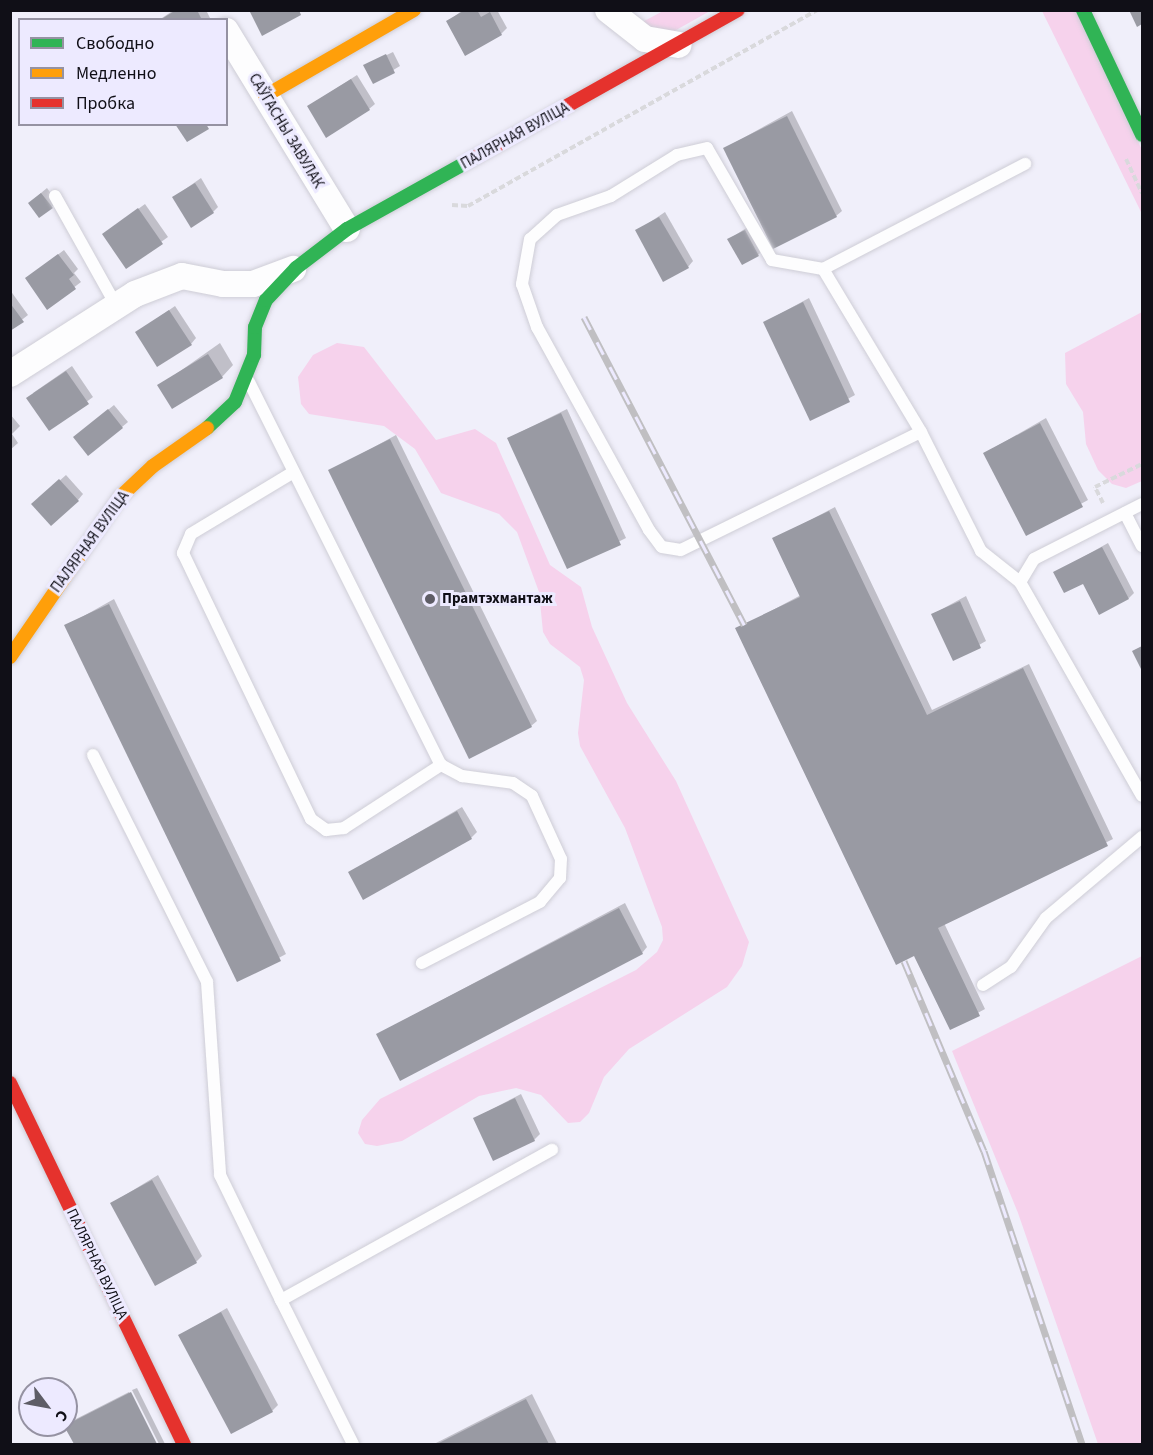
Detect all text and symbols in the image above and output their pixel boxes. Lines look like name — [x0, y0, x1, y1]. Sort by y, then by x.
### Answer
legend — [18, 18, 228, 126]
text: Свободно — [76, 31, 154, 56]
text: Медленно — [76, 61, 156, 86]
street label: САЎГАСНЫ ЗАВУЛАК — [245, 70, 327, 192]
text: Пробка — [76, 91, 135, 116]
street label: ПАЛЯРНАЯ ВУЛІЦА — [458, 99, 572, 173]
street label: ПАЛЯРНАЯ ВУЛІЦА — [47, 488, 133, 596]
place label: Прамтэхмантаж — [442, 590, 553, 608]
marker: Прамтэхмантаж — [423, 592, 437, 606]
street label: ПАЛЯРНАЯ ВУЛІЦА — [62, 1206, 132, 1322]
north arrow — [18, 1377, 78, 1437]
text: С — [50, 1406, 73, 1425]

